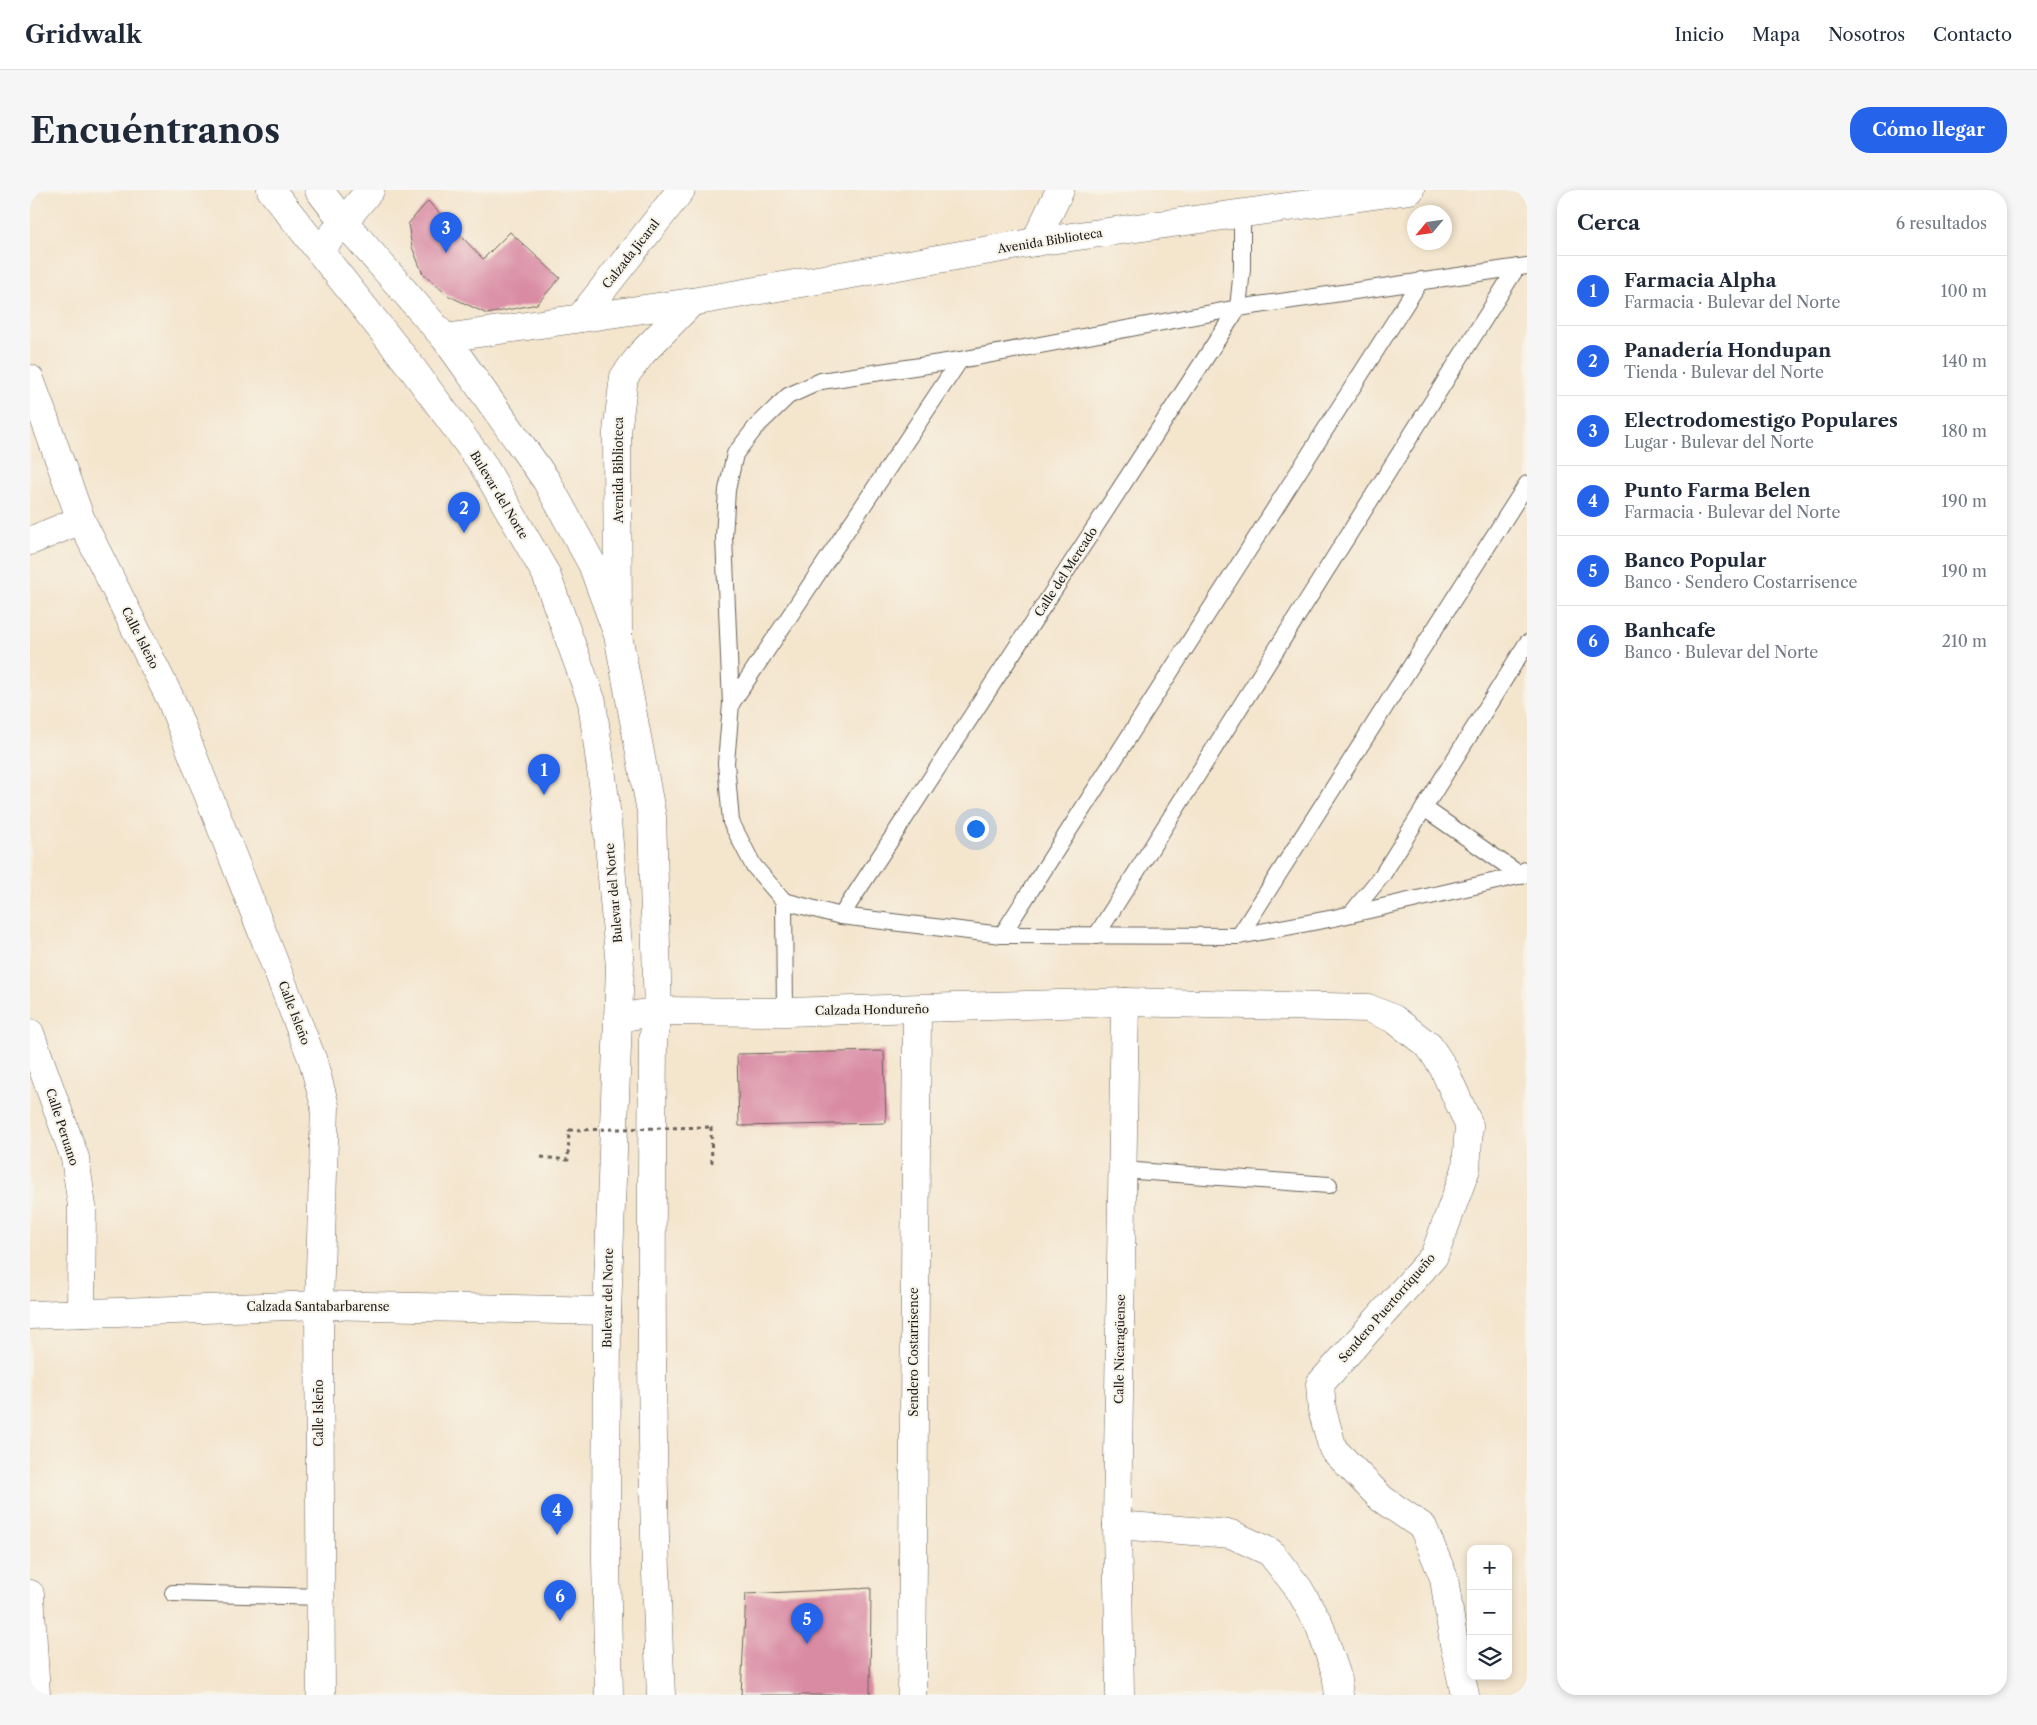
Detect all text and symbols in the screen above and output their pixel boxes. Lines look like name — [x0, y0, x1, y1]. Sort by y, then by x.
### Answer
text: Gridwalk — [25, 20, 142, 49]
text: Inicio — [1675, 24, 1724, 46]
text: Mapa — [1752, 24, 1800, 46]
text: Nosotros — [1828, 24, 1905, 46]
text: Contacto — [1933, 24, 2012, 46]
button: Cómo llegar — [1850, 107, 2007, 153]
text: Encuéntranos — [30, 109, 280, 152]
north arrow — [1407, 205, 1452, 250]
text: Cerca — [1577, 210, 1640, 235]
pin: 3 — [430, 212, 462, 253]
text: 6 resultados — [1896, 213, 1987, 233]
street label: Calzada Jicaral — [599, 216, 663, 291]
street label: Avenida Biblioteca — [995, 225, 1104, 256]
text: Farmacia Alpha — [1624, 269, 1777, 292]
text: 1 — [1589, 281, 1597, 301]
text: 100 m — [1941, 281, 1987, 301]
text: Farmacia · Bulevar del Norte — [1624, 292, 1840, 312]
text: Panadería Hondupan — [1624, 339, 1831, 362]
text: 2 — [1588, 351, 1598, 371]
text: 140 m — [1942, 351, 1987, 371]
text: Tienda · Bulevar del Norte — [1624, 362, 1824, 382]
text: Electrodomestigo Populares — [1624, 409, 1898, 432]
street label: Avenida Biblioteca — [611, 416, 626, 524]
text: 3 — [1588, 421, 1598, 441]
text: 180 m — [1941, 421, 1987, 441]
text: Lugar · Bulevar del Norte — [1624, 432, 1814, 452]
street label: Bulevar del Norte — [467, 448, 532, 542]
text: Punto Farma Belen — [1624, 479, 1810, 502]
text: 4 — [1588, 491, 1598, 511]
text: 190 m — [1942, 491, 1987, 511]
pin: 2 — [448, 492, 480, 533]
text: Farmacia · Bulevar del Norte — [1624, 502, 1840, 522]
street label: Calle del Mercado — [1031, 524, 1100, 620]
text: Banco Popular — [1624, 549, 1766, 572]
text: 5 — [1589, 561, 1597, 581]
text: 190 m — [1942, 561, 1987, 581]
text: Banco · Sendero Costarrisence — [1624, 572, 1858, 592]
street label: Calle Isleño — [118, 604, 162, 671]
text: Banhcafe — [1624, 619, 1716, 642]
text: 6 — [1588, 631, 1598, 651]
text: 210 m — [1942, 631, 1987, 651]
text: Banco · Bulevar del Norte — [1624, 642, 1818, 662]
pin: 1 — [528, 754, 560, 795]
your location — [963, 816, 989, 842]
street label: Bulevar del Norte — [602, 842, 625, 944]
street label: Calle Isleño — [275, 979, 314, 1047]
street label: Calzada Hondureño — [815, 1001, 929, 1018]
street label: Calle Peruano — [43, 1086, 82, 1167]
street label: Bulevar del Norte — [599, 1248, 616, 1348]
street label: Sendero Puertorriqueño — [1335, 1250, 1438, 1365]
street label: Sendero Costarrisence — [906, 1287, 921, 1417]
street label: Calle Nicaragüense — [1111, 1294, 1128, 1404]
street label: Calzada Santabarbarense — [246, 1299, 390, 1314]
street label: Calle Isleño — [311, 1379, 326, 1447]
pin: 4 — [541, 1494, 573, 1535]
map controls — [1467, 1545, 1512, 1680]
button: + — [1467, 1545, 1512, 1590]
pin: 6 — [544, 1580, 576, 1621]
button: − — [1467, 1590, 1512, 1635]
pin: 5 — [791, 1603, 823, 1644]
button: layers — [1467, 1635, 1512, 1680]

